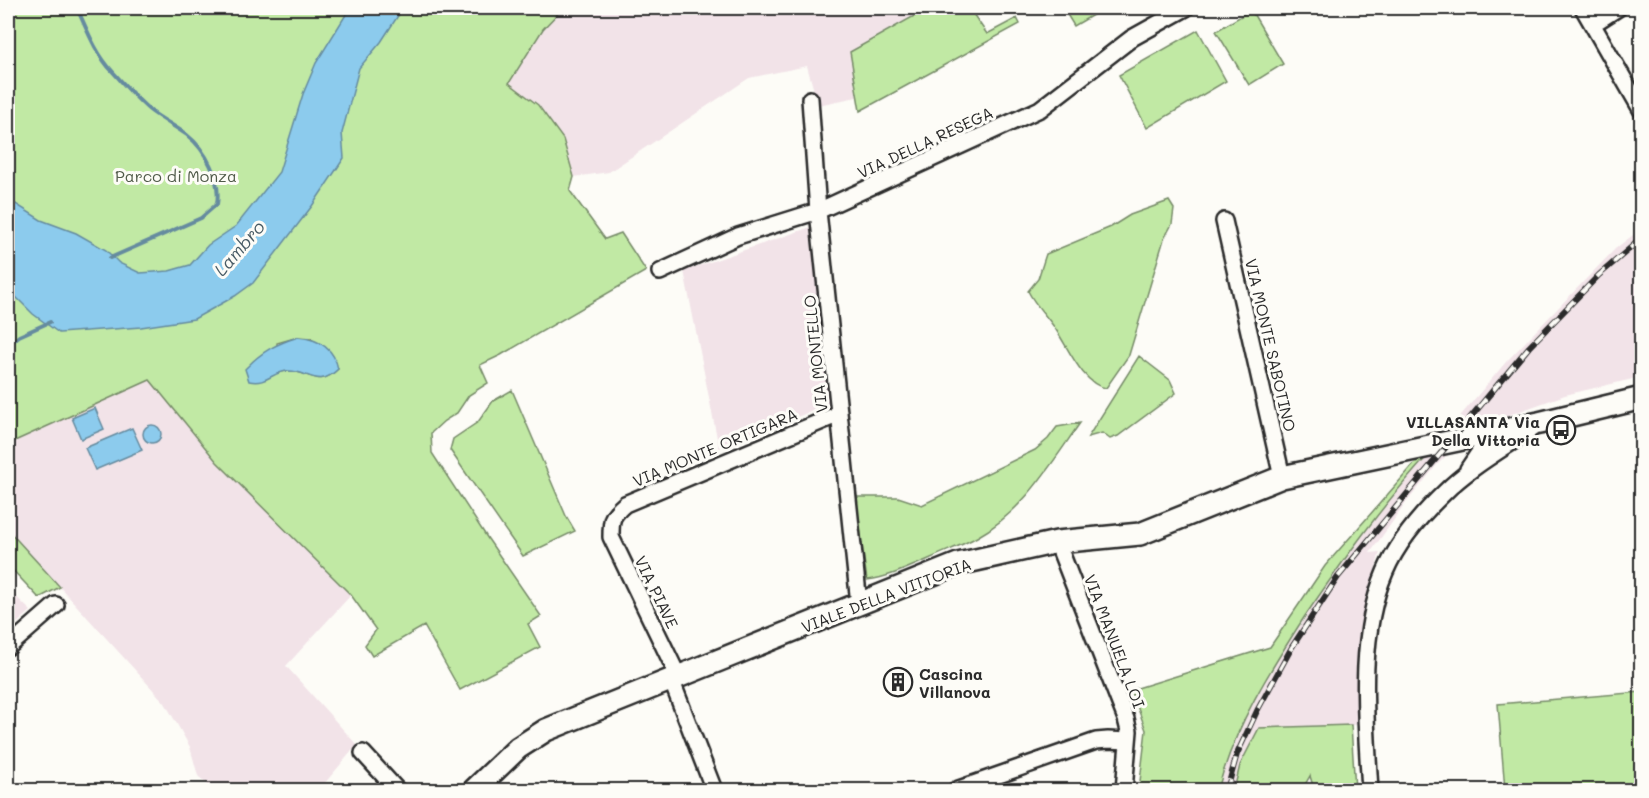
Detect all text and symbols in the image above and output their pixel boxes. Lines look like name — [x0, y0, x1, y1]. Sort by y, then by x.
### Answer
street label: VIA DELLA RESEGA — [854, 101, 996, 183]
park label: Parco di Monza — [115, 165, 237, 186]
water label: Lambro — [208, 215, 270, 281]
street label: VIA MONTE SABOTINO — [1241, 256, 1301, 434]
street label: VIA MONTELLO — [798, 294, 832, 414]
street label: VIA MONTE ORTIGARA — [629, 403, 801, 491]
place label: VILLASANTA Via Della Vittoria — [1406, 411, 1540, 450]
bus stop icon: VILLASANTA Via Della Vittoria — [1545, 414, 1577, 446]
street label: VIA PIAVE — [630, 552, 684, 632]
street label: VIALE DELLA VITTORIA — [798, 553, 974, 637]
street label: VIA MANUELA LOI — [1080, 571, 1150, 711]
place label: Cascina Villanova — [919, 663, 991, 702]
building icon: Cascina Villanova — [882, 666, 914, 698]

